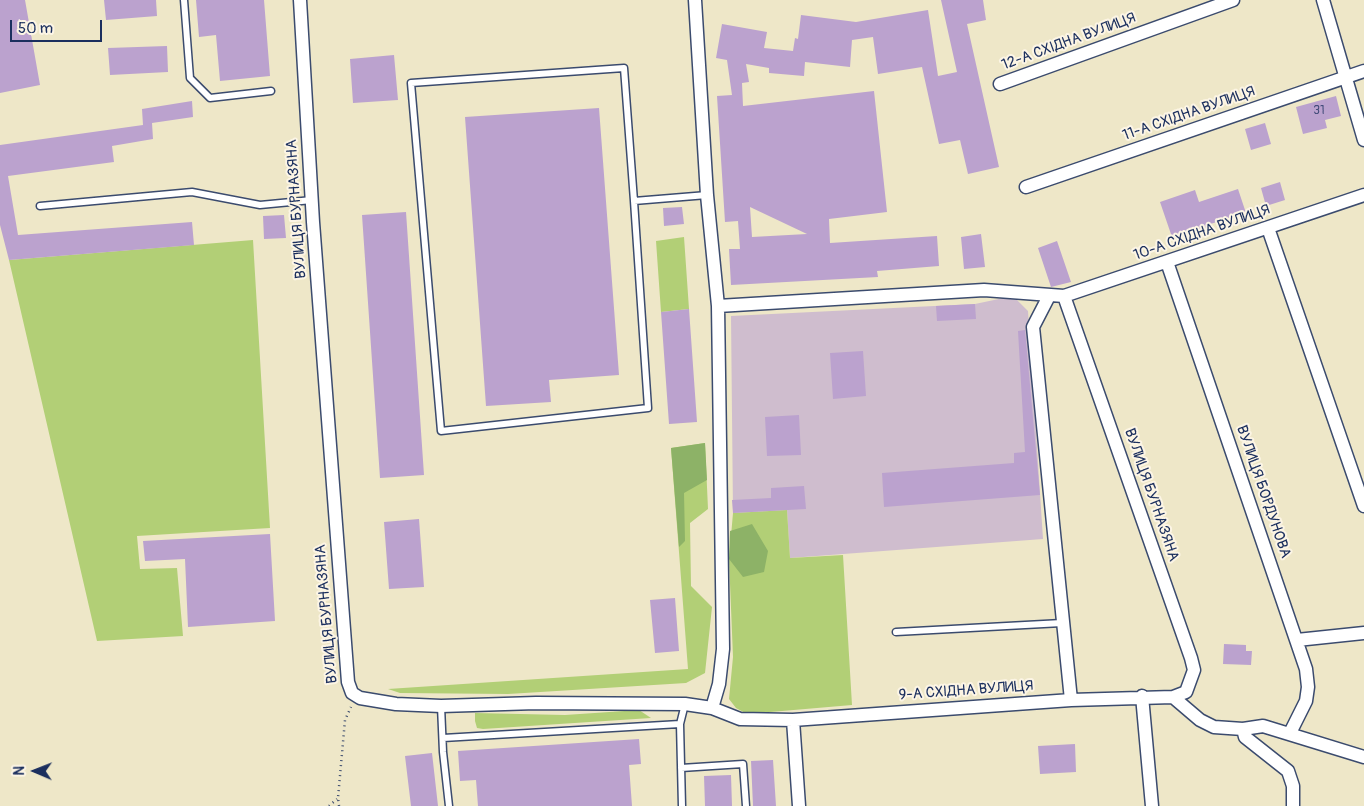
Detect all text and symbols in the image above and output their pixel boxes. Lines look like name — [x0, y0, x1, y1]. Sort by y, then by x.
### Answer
street label: 12-А СХІДНА ВУЛИЦЯ — [999, 9, 1139, 75]
scale bar — [12, 10, 105, 42]
text: 50 m — [18, 19, 53, 38]
street label: 11-А СХІДНА ВУЛИЦЯ — [1120, 83, 1258, 145]
house number: 31 — [1313, 104, 1325, 118]
street label: ВУЛИЦЯ БУРНАЗЯНА — [283, 139, 311, 279]
street label: 10-А СХІДНА ВУЛИЦЯ — [1131, 201, 1273, 265]
street label: ВУЛИЦЯ БОРДУНОВА — [1232, 423, 1294, 561]
street label: ВУЛИЦЯ БУРНАЗЯНА — [1120, 426, 1182, 564]
street label: ВУЛИЦЯ БУРНАЗЯНА — [312, 544, 342, 684]
street label: 9-А СХІДНА ВУЛИЦЯ — [898, 677, 1034, 705]
north arrow — [10, 746, 60, 796]
text: N — [11, 766, 28, 776]

